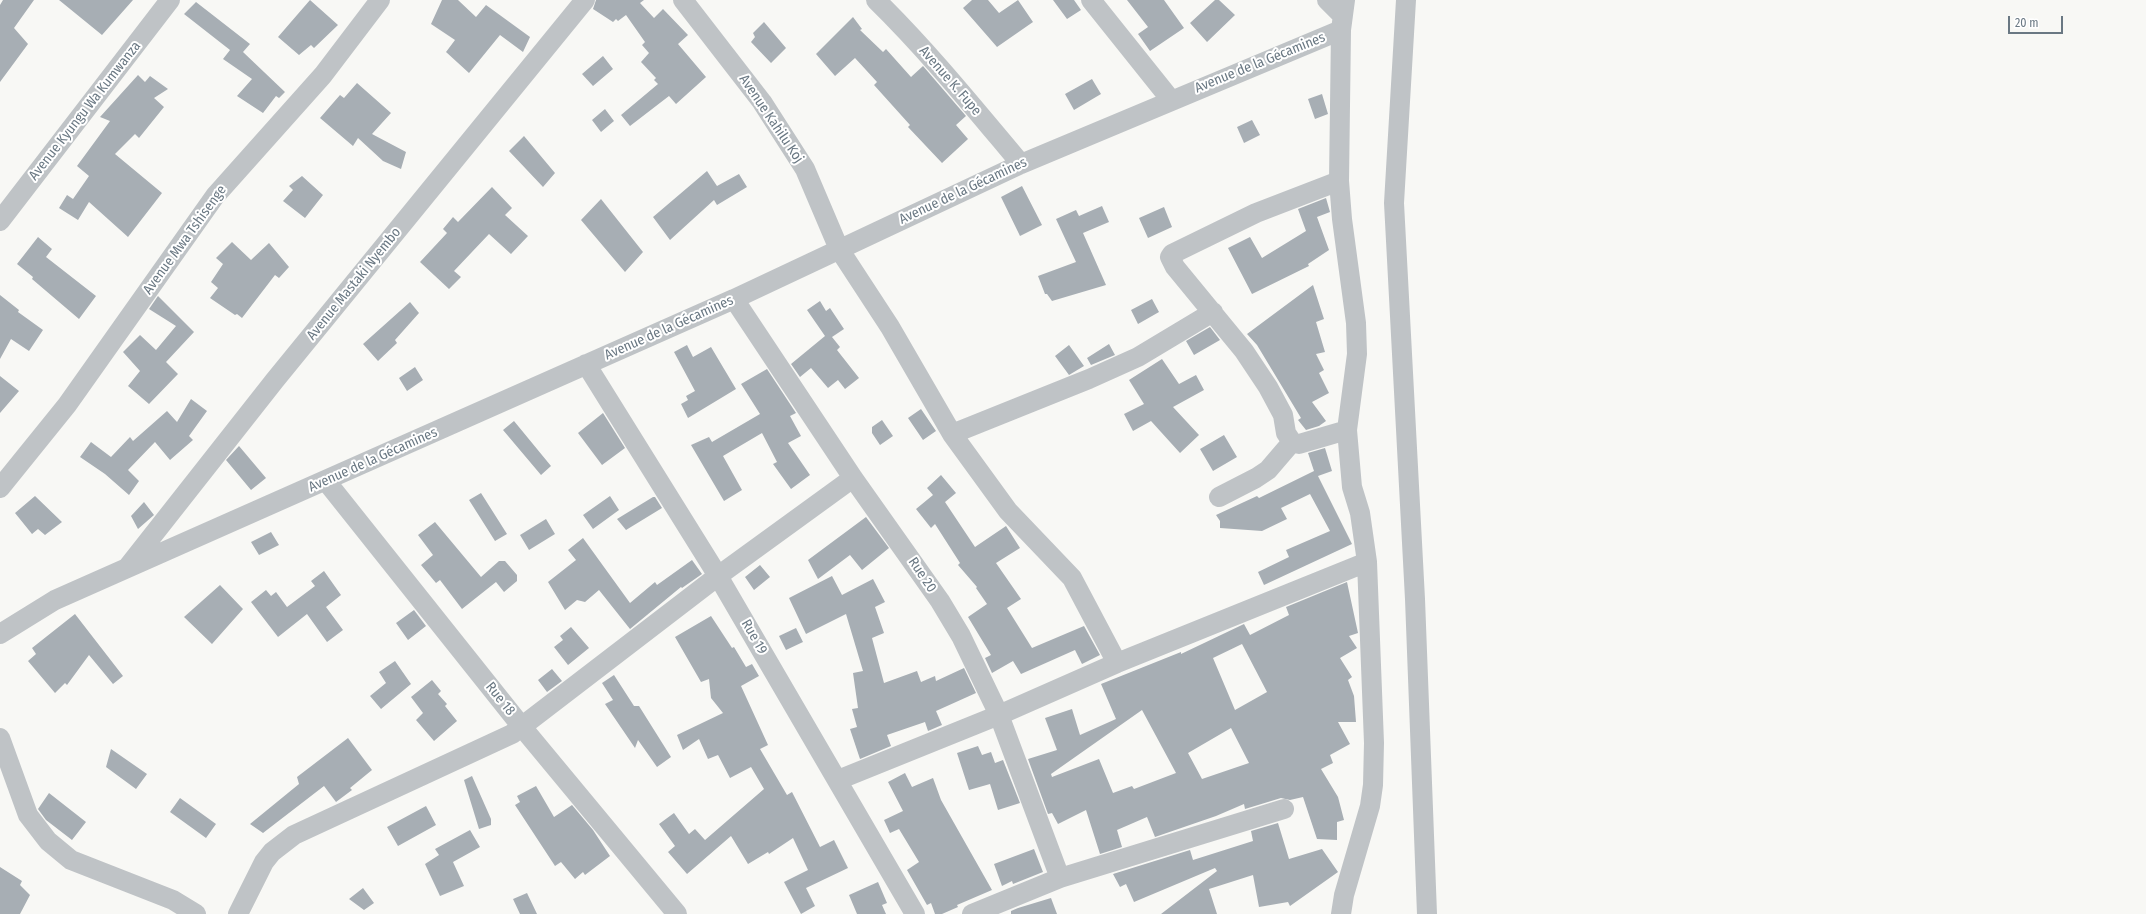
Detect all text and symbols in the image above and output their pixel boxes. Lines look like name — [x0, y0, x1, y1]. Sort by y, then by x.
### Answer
scale bar — [2010, 8, 2065, 34]
text: 20 m — [2015, 16, 2039, 30]
street label: Avenue de la Gécamines — [1192, 29, 1328, 97]
street label: Avenue Kyungu Wa Kumwanza — [26, 38, 144, 184]
street label: Avenue K. Fupe — [915, 43, 985, 119]
street label: Avenue Kahilu Koj — [735, 72, 807, 166]
street label: Avenue de la Gécamines — [896, 154, 1030, 228]
street label: Avenue Mwa Tshisenge — [140, 182, 230, 298]
street label: Avenue Mastaki Nyembo — [303, 224, 405, 344]
street label: Avenue de la Gécamines — [602, 292, 736, 364]
street label: Avenue de la Gécamines — [306, 424, 440, 496]
street label: Rue 20 — [904, 554, 940, 596]
street label: Rue 19 — [737, 617, 771, 657]
street label: Rue 18 — [482, 679, 518, 719]

